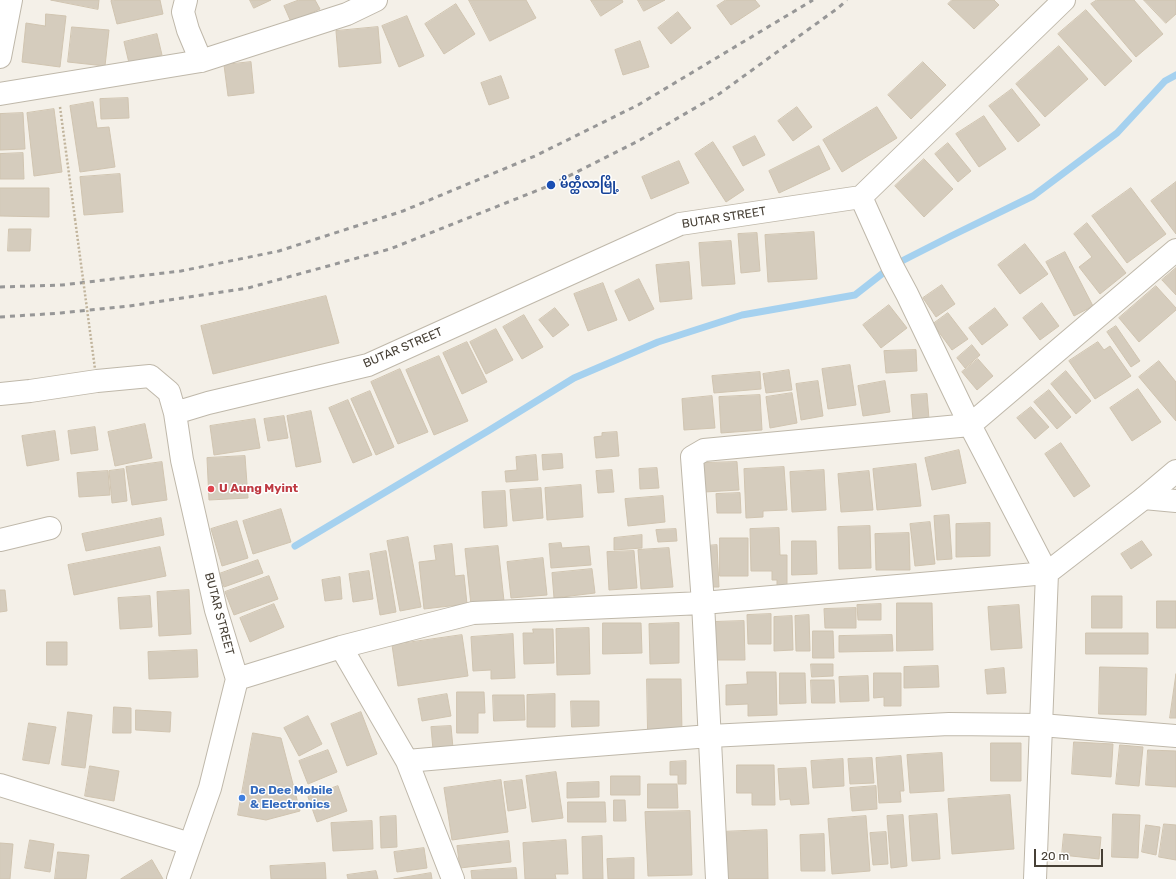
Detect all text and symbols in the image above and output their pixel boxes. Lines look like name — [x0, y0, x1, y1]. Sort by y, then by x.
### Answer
place label: မိတ္ထီလာမြို့ — [560, 178, 619, 192]
marker: မိတ္ထီလာမြို့ — [545, 179, 557, 191]
street label: BUTAR STREET — [681, 204, 767, 232]
street label: BUTAR STREET — [361, 325, 445, 371]
place label: U Aung Myint — [219, 482, 298, 496]
marker: U Aung Myint — [206, 484, 216, 494]
street label: BUTAR STREET — [201, 571, 237, 657]
place label: De Dee Mobile & Electronics — [250, 784, 333, 812]
marker: De Dee Mobile & Electronics — [237, 793, 247, 803]
scale bar — [1036, 841, 1105, 867]
text: 20 m — [1041, 849, 1069, 863]

